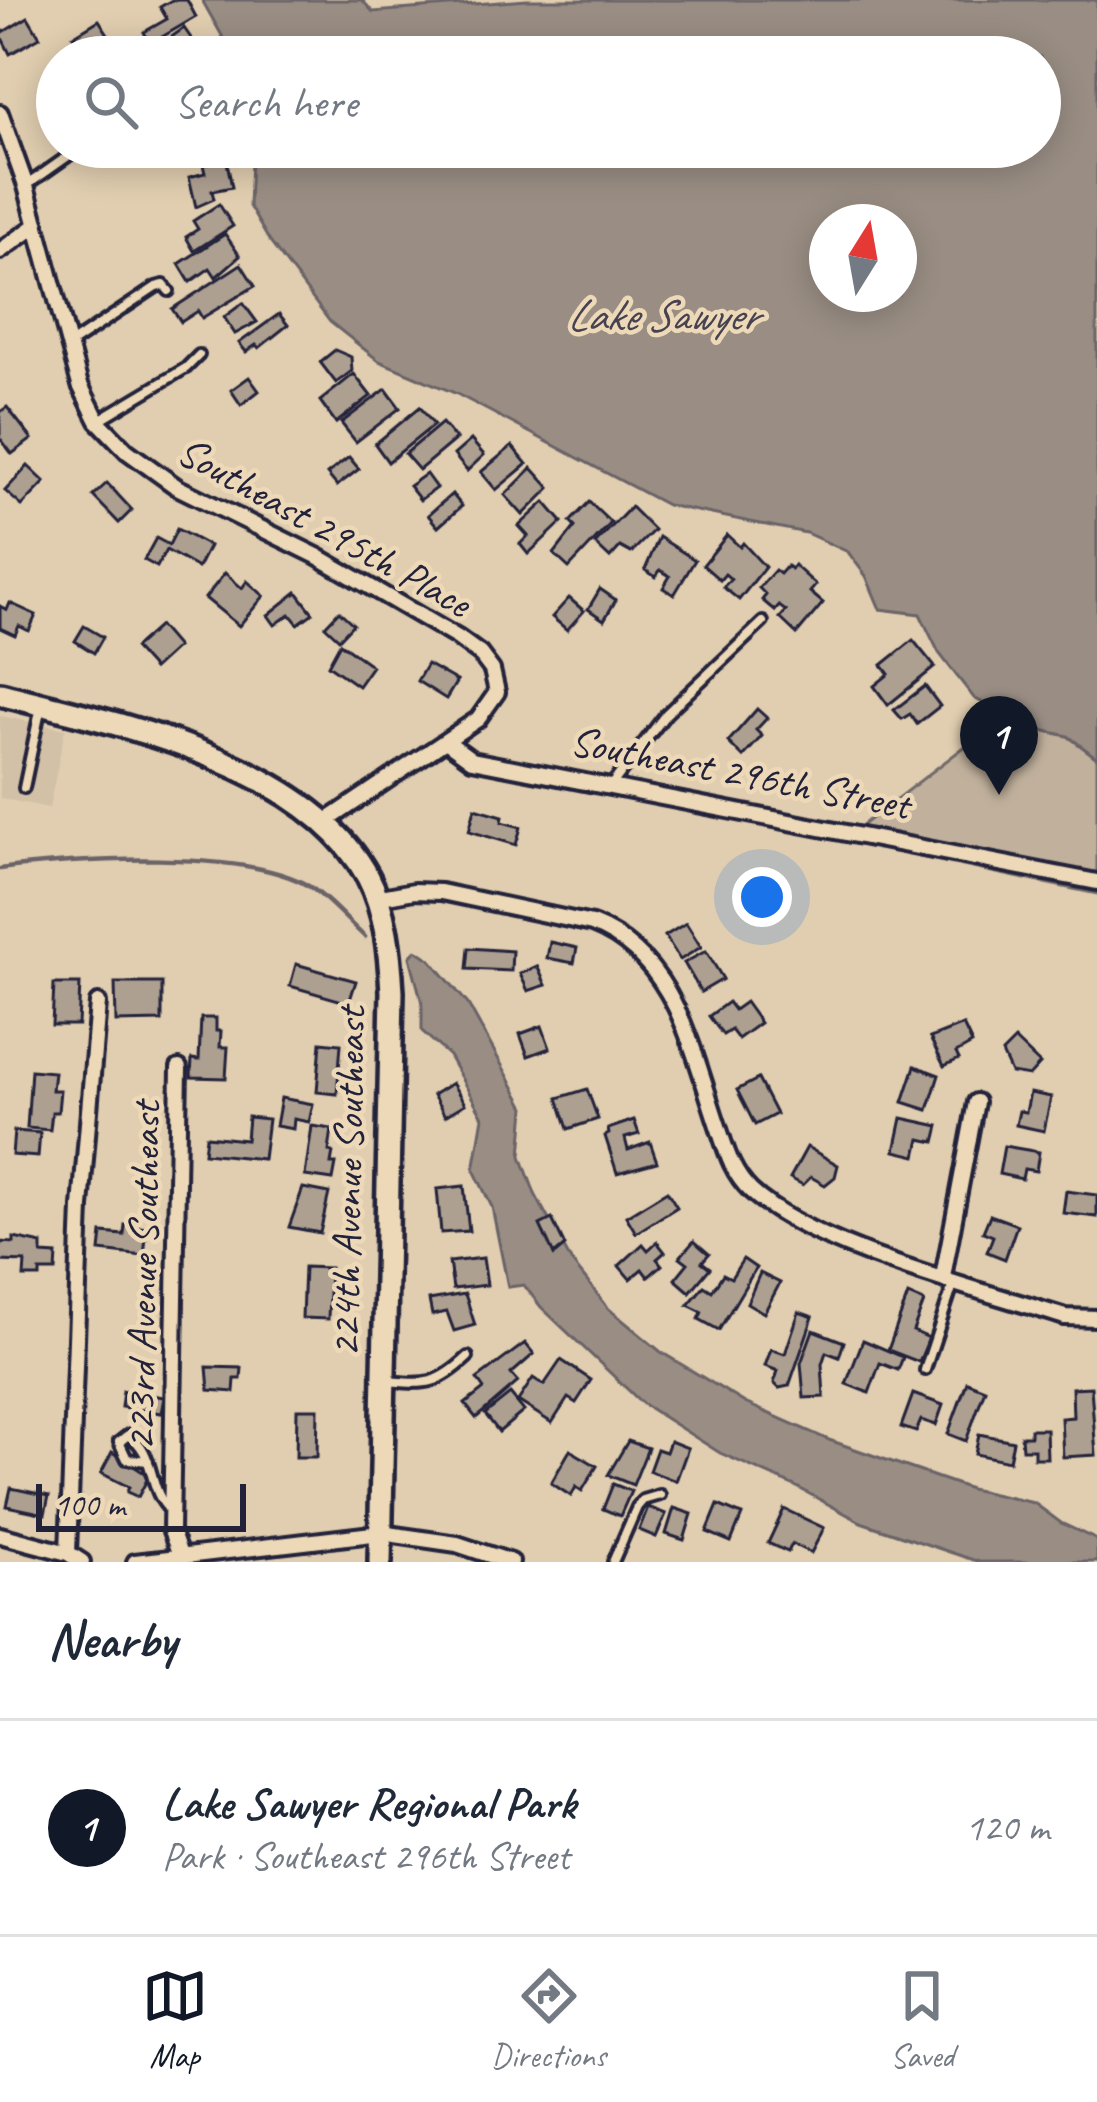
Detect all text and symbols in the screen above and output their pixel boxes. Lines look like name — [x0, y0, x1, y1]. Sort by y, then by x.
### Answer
search box — [36, 36, 1061, 168]
icon: search — [78, 69, 144, 135]
text: Search here — [174, 74, 357, 131]
north arrow — [809, 204, 917, 312]
water label: Lake Sawyer — [567, 287, 765, 344]
street label: Southeast 295th Place — [168, 425, 482, 631]
pin: 1 — [960, 696, 1038, 795]
street label: Southeast 296th Street — [566, 714, 918, 833]
your location — [732, 867, 792, 927]
street label: 224th Avenue Southeast — [318, 1002, 378, 1358]
street label: 223rd Avenue Southeast — [113, 1097, 173, 1451]
scale bar — [36, 1478, 246, 1531]
text: 100 m — [54, 1484, 125, 1526]
text: Nearby — [48, 1608, 176, 1672]
text: Lake Sawyer Regional Park — [162, 1775, 576, 1832]
text: 1 — [78, 1803, 96, 1852]
text: 120 m — [965, 1803, 1049, 1852]
text: Park · Southeast 296th Street — [162, 1832, 570, 1881]
tab: Map — [142, 1963, 208, 2077]
tab: Directions — [491, 1963, 606, 2077]
tab: Saved — [889, 1963, 955, 2077]

